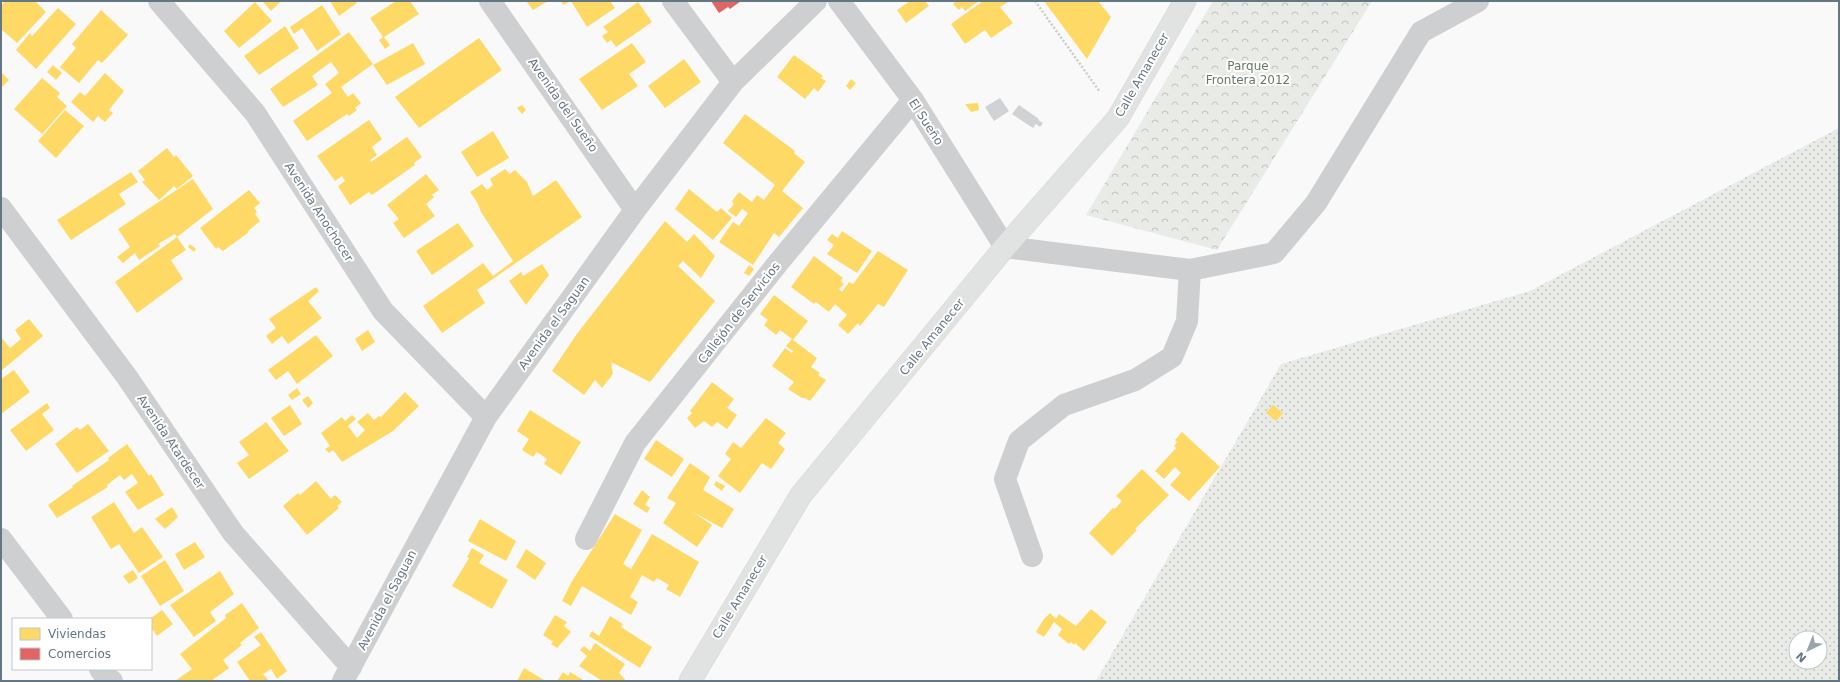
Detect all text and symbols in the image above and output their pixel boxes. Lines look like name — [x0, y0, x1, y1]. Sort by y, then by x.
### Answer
street label: Calle Amanecer — [1112, 30, 1172, 120]
street label: Avenida del Sueño — [525, 55, 601, 155]
park label: Parque Frontera 2012 — [1206, 59, 1290, 87]
street label: El Sueño — [906, 96, 946, 148]
street label: Avenida Anochocer — [282, 160, 356, 264]
street label: Callejón de Servicios — [695, 260, 783, 366]
street label: Avenida el Saguan — [516, 274, 592, 372]
street label: Calle Amanecer — [897, 296, 967, 378]
street label: Avenida Atardecer — [134, 392, 208, 492]
street label: Avenida el Saguan — [355, 548, 419, 652]
street label: Calle Amanecer — [710, 553, 770, 641]
legend — [12, 618, 152, 670]
text: Viviendas — [48, 627, 106, 641]
north arrow — [1788, 630, 1828, 670]
text: Comercios — [48, 647, 111, 661]
text: N — [1794, 649, 1809, 665]

